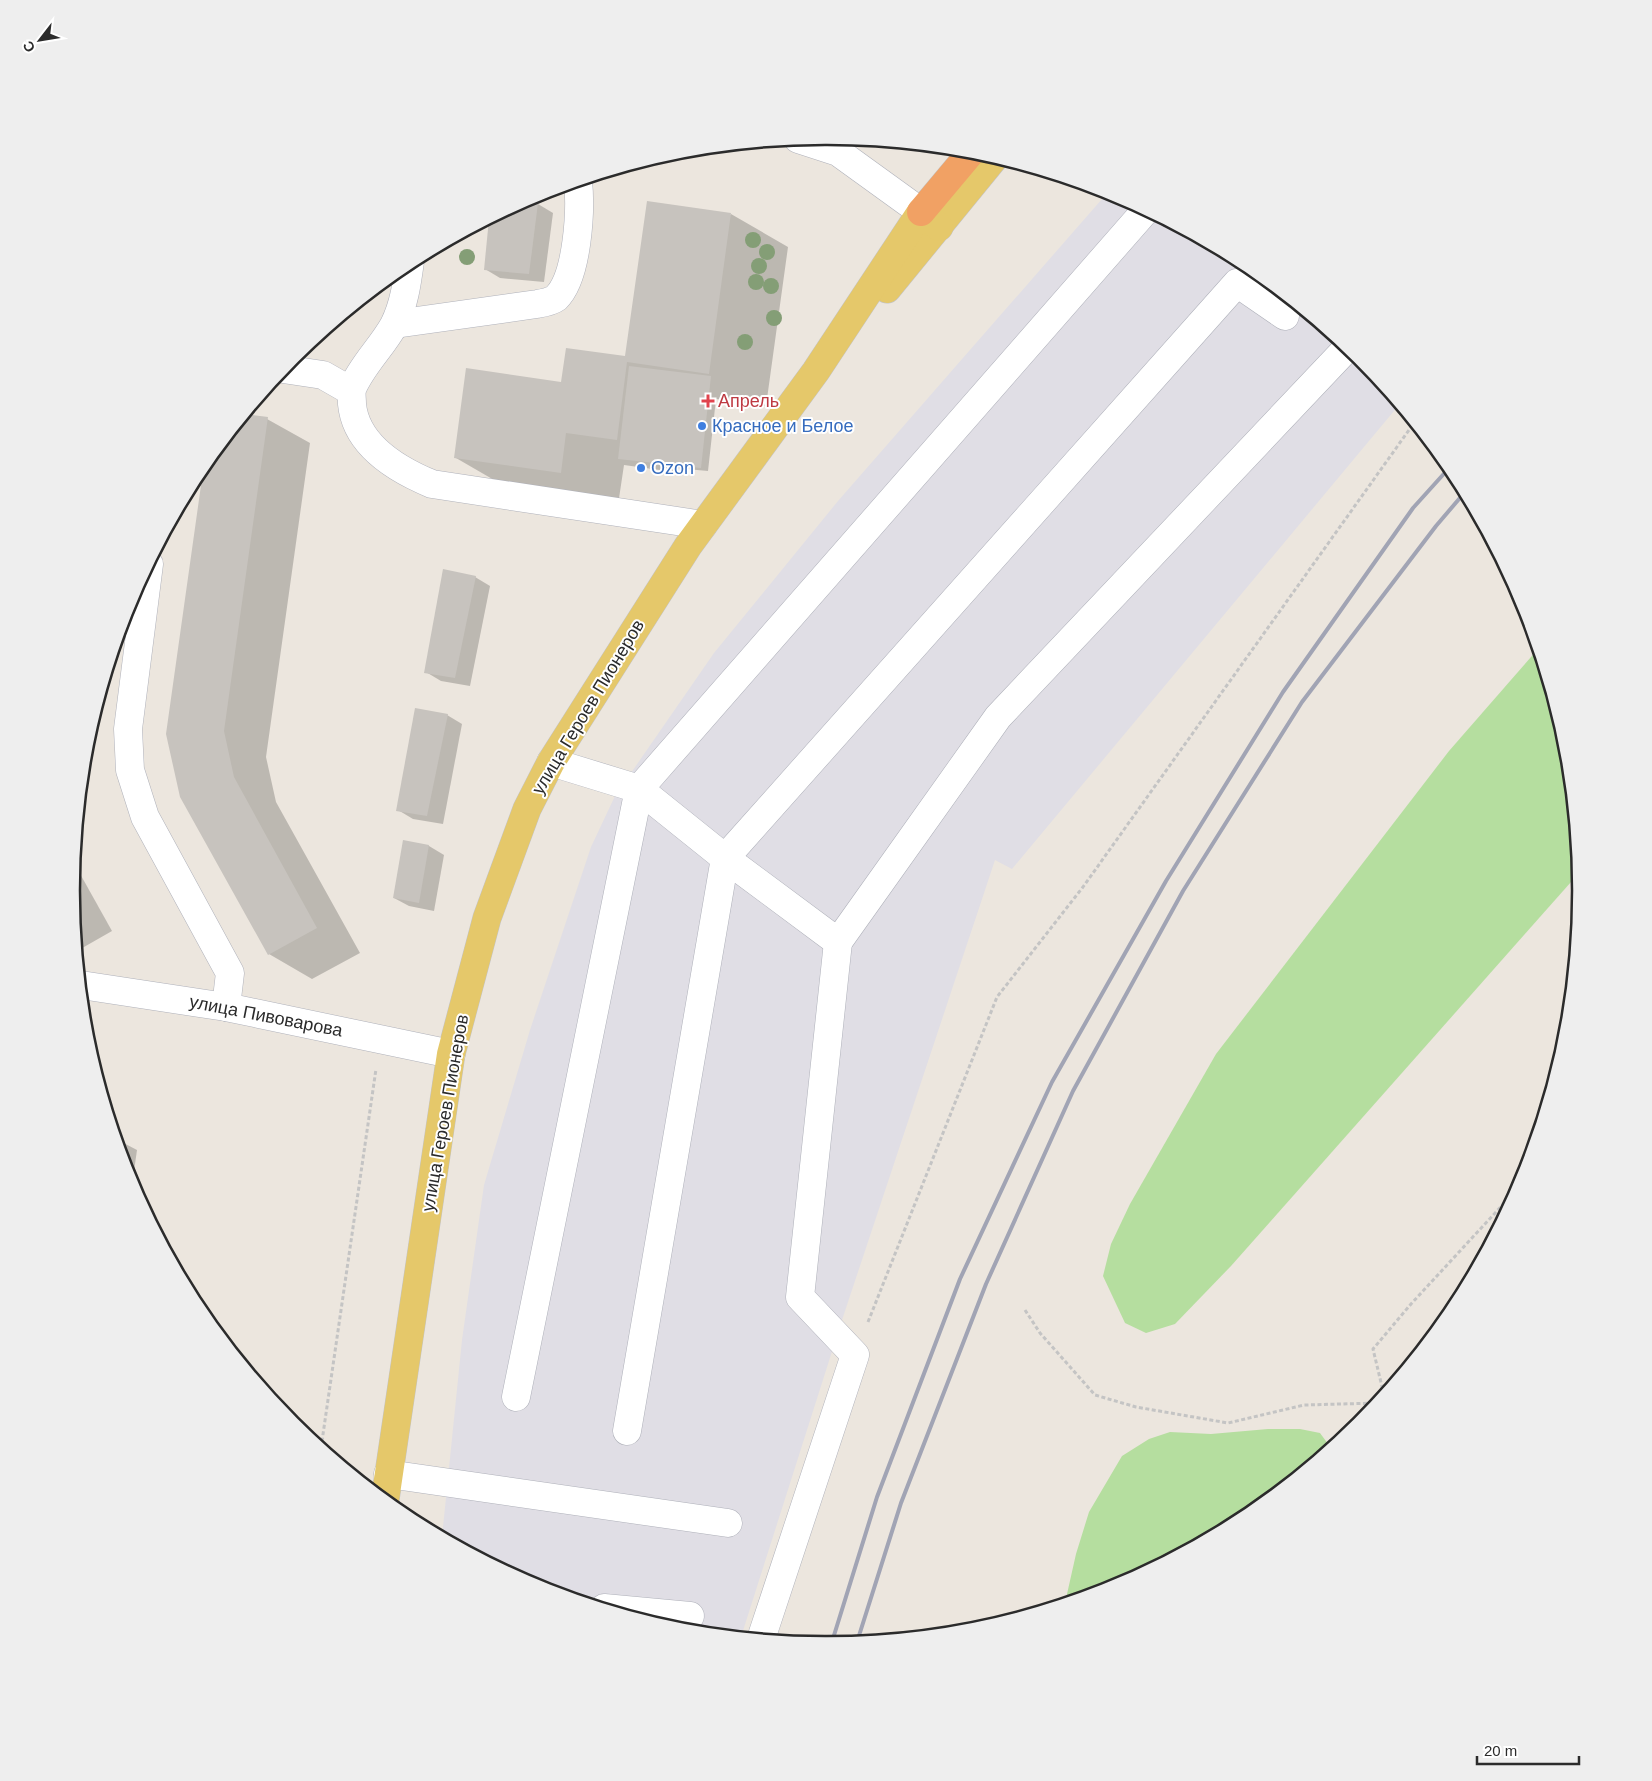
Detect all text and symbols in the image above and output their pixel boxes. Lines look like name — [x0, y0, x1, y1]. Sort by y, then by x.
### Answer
north arrow — [15, 15, 65, 65]
text: С — [19, 38, 38, 55]
place label: Апрель — [718, 391, 779, 411]
marker: Апрель — [702, 395, 714, 407]
place label: Красное и Белое — [712, 416, 853, 436]
marker: Красное и Белое — [696, 420, 708, 432]
place label: Ozon — [651, 458, 694, 478]
marker: Ozon — [635, 462, 647, 474]
street label: улица Героев Пионеров — [528, 616, 648, 798]
street label: улица Пивоварова — [188, 991, 345, 1041]
street label: улица Героев Пионеров — [418, 1013, 472, 1213]
scale bar — [1477, 1734, 1580, 1766]
text: 20 m — [1484, 1742, 1517, 1759]

